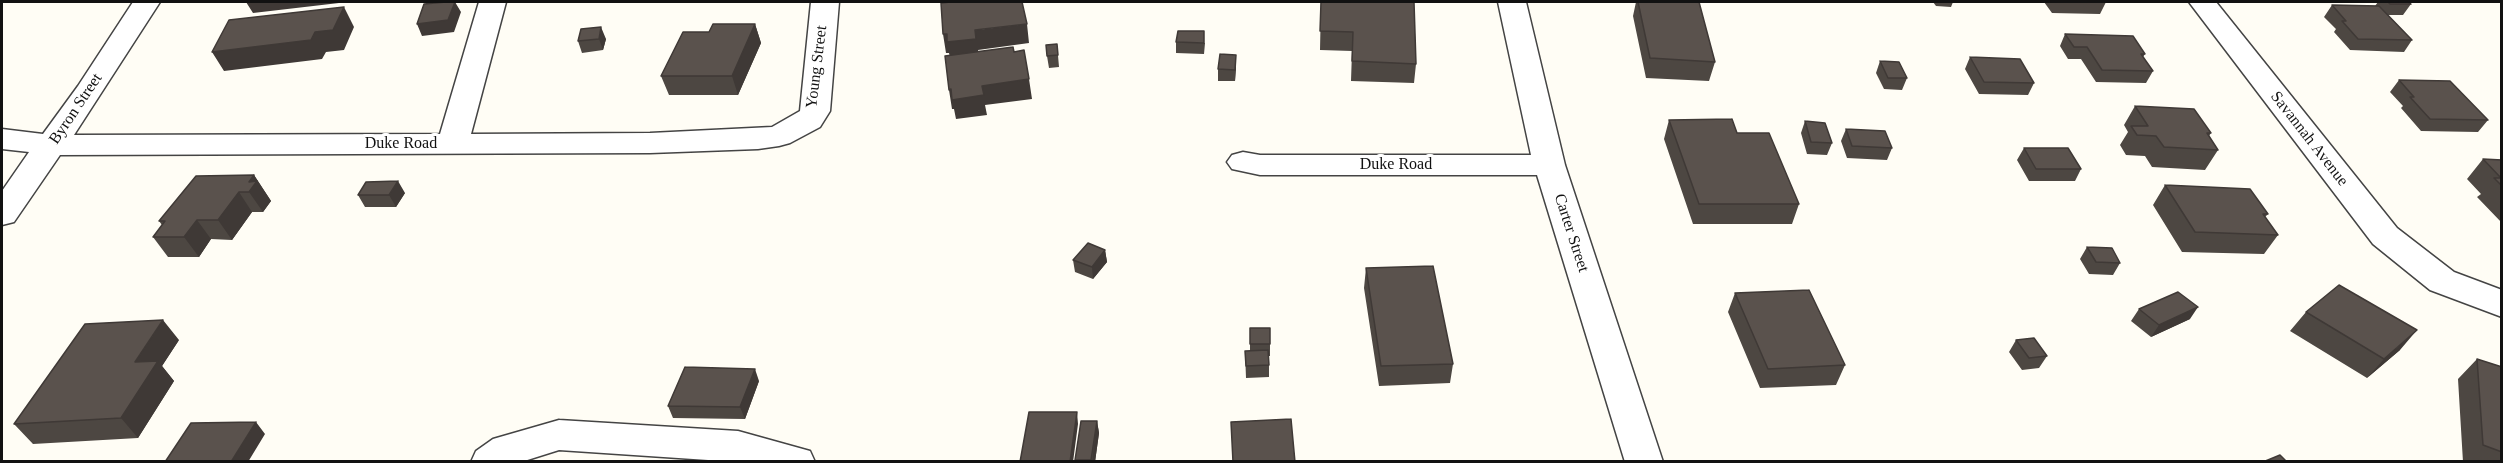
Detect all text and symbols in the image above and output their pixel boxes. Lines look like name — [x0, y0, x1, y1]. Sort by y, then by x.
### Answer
street label: Young Street — [802, 25, 832, 109]
street label: Byron Street — [45, 70, 107, 148]
street label: Savannah Avenue — [2266, 88, 2352, 190]
street label: Duke Road — [365, 134, 437, 154]
street label: Duke Road — [1360, 155, 1432, 175]
street label: Carter Street — [1549, 191, 1593, 275]

